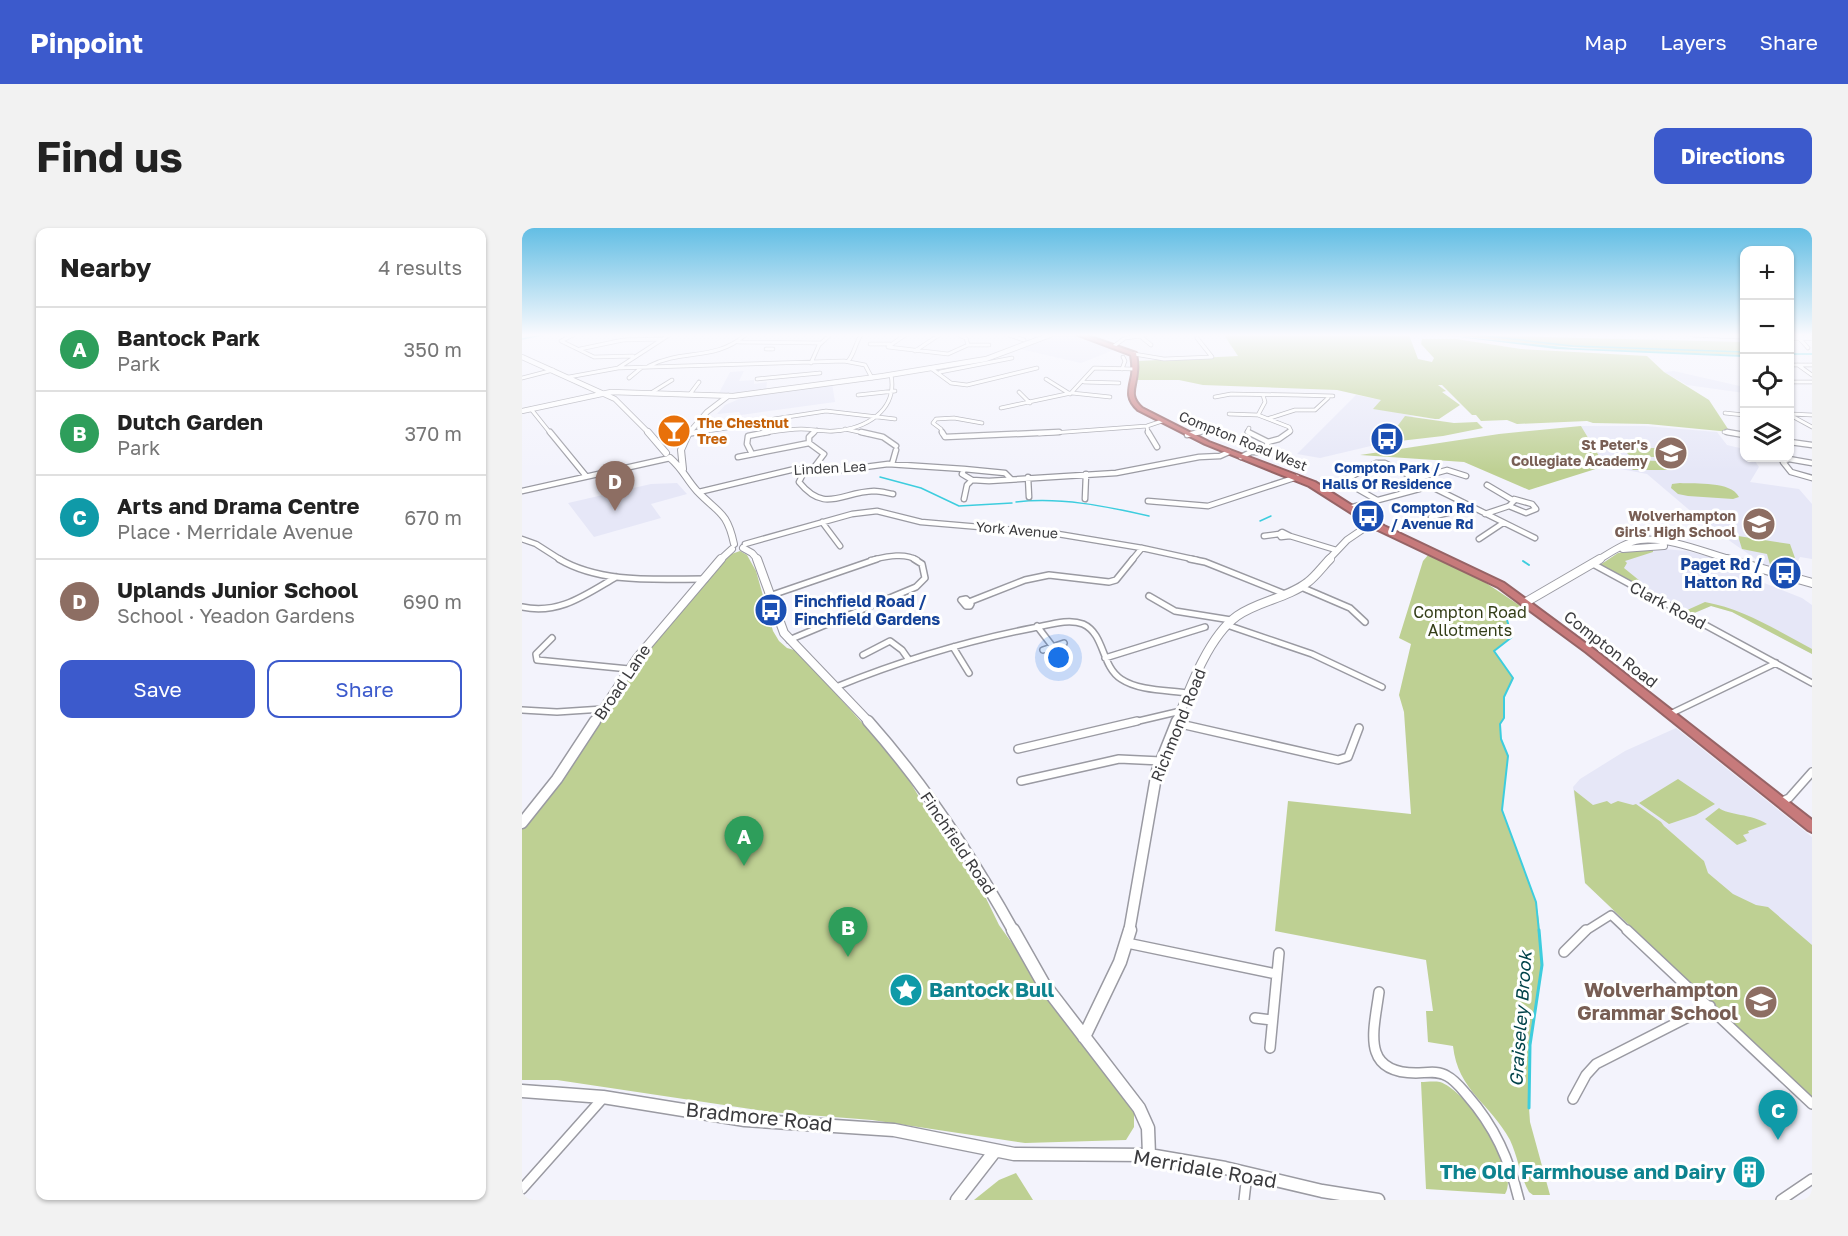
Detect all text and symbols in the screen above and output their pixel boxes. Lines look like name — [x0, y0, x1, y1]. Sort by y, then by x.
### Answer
text: Pinpoint — [30, 26, 143, 59]
text: Map — [1584, 29, 1627, 55]
text: Layers — [1660, 29, 1727, 55]
text: Share — [1760, 29, 1818, 55]
button: Directions — [1654, 128, 1812, 184]
text: Find us — [36, 131, 183, 181]
map controls — [1740, 246, 1794, 462]
button: + — [1740, 246, 1794, 300]
text: Nearby — [60, 252, 151, 283]
text: 4 results — [378, 255, 462, 279]
button: − — [1740, 300, 1794, 354]
text: Bantock Park — [117, 324, 260, 351]
text: A — [72, 337, 87, 361]
text: 350 m — [404, 337, 462, 361]
text: Park — [117, 351, 160, 375]
button: locate — [1740, 354, 1794, 408]
street label: Compton Road West — [1177, 407, 1310, 474]
text: Dutch Garden — [117, 408, 263, 435]
button: layers — [1740, 408, 1794, 462]
bar icon: The Chestnut Tree — [656, 413, 692, 449]
place label: The Chestnut Tree — [697, 414, 789, 447]
text: B — [72, 421, 87, 445]
text: 370 m — [405, 421, 462, 445]
bus stop icon: Compton Park / Halls Of Residence — [1369, 421, 1405, 457]
text: Park — [117, 435, 160, 459]
school or university icon: St Peter's Collegiate Academy — [1653, 435, 1689, 471]
place label: St Peter's Collegiate Academy — [1511, 436, 1649, 469]
street label: Linden Lea — [793, 457, 867, 478]
place label: Compton Park / Halls Of Residence — [1322, 459, 1452, 492]
pin: D — [596, 462, 634, 511]
text: Arts and Drama Centre — [117, 492, 360, 519]
bus stop icon: Compton Rd / Avenue Rd — [1350, 498, 1386, 534]
place label: Compton Rd / Avenue Rd — [1391, 499, 1474, 532]
text: C — [72, 505, 87, 529]
text: 670 m — [404, 505, 462, 529]
school or university icon: Wolverhampton Girls' High School — [1741, 506, 1777, 542]
place label: Wolverhampton Girls' High School — [1615, 507, 1736, 540]
street label: York Avenue — [975, 517, 1059, 542]
text: Place · Merridale Avenue — [117, 519, 353, 543]
place label: Paget Rd / Hatton Rd — [1680, 554, 1762, 592]
bus stop icon: Paget Rd / Hatton Rd — [1767, 555, 1803, 591]
text: Uplands Junior School — [117, 576, 358, 603]
street label: Clark Road — [1626, 577, 1710, 633]
text: D — [72, 589, 87, 613]
text: 690 m — [403, 589, 462, 613]
place label: Finchfield Road / Finchfield Gardens — [794, 591, 940, 629]
bus stop icon: Finchfield Road / Finchfield Gardens — [753, 592, 789, 628]
park label: Compton Road Allotments — [1413, 602, 1527, 640]
text: School · Yeadon Gardens — [117, 603, 355, 627]
street label: Compton Road — [1560, 606, 1662, 692]
street label: Broad Lane — [589, 640, 655, 724]
your location — [1044, 643, 1073, 672]
button: Save — [60, 660, 255, 718]
button: Share — [267, 660, 462, 718]
street label: Richmond Road — [1146, 665, 1210, 785]
street label: Finchfield Road — [916, 788, 1000, 898]
pin: A — [724, 816, 764, 866]
pin: B — [828, 908, 868, 957]
water label: Graiseley Brook — [1504, 949, 1536, 1087]
place icon: Bantock Bull — [888, 972, 924, 1008]
place label: Bantock Bull — [929, 977, 1055, 1001]
place label: Wolverhampton Grammar School — [1577, 977, 1738, 1024]
school or university icon: Wolverhampton Grammar School — [1743, 984, 1779, 1020]
pin: C — [1758, 1090, 1798, 1140]
street label: Bradmore Road — [685, 1096, 834, 1136]
street label: Merridale Road — [1132, 1144, 1279, 1192]
building icon: The Old Farmhouse and Dairy — [1731, 1154, 1767, 1190]
place label: The Old Farmhouse and Dairy — [1440, 1159, 1726, 1183]

